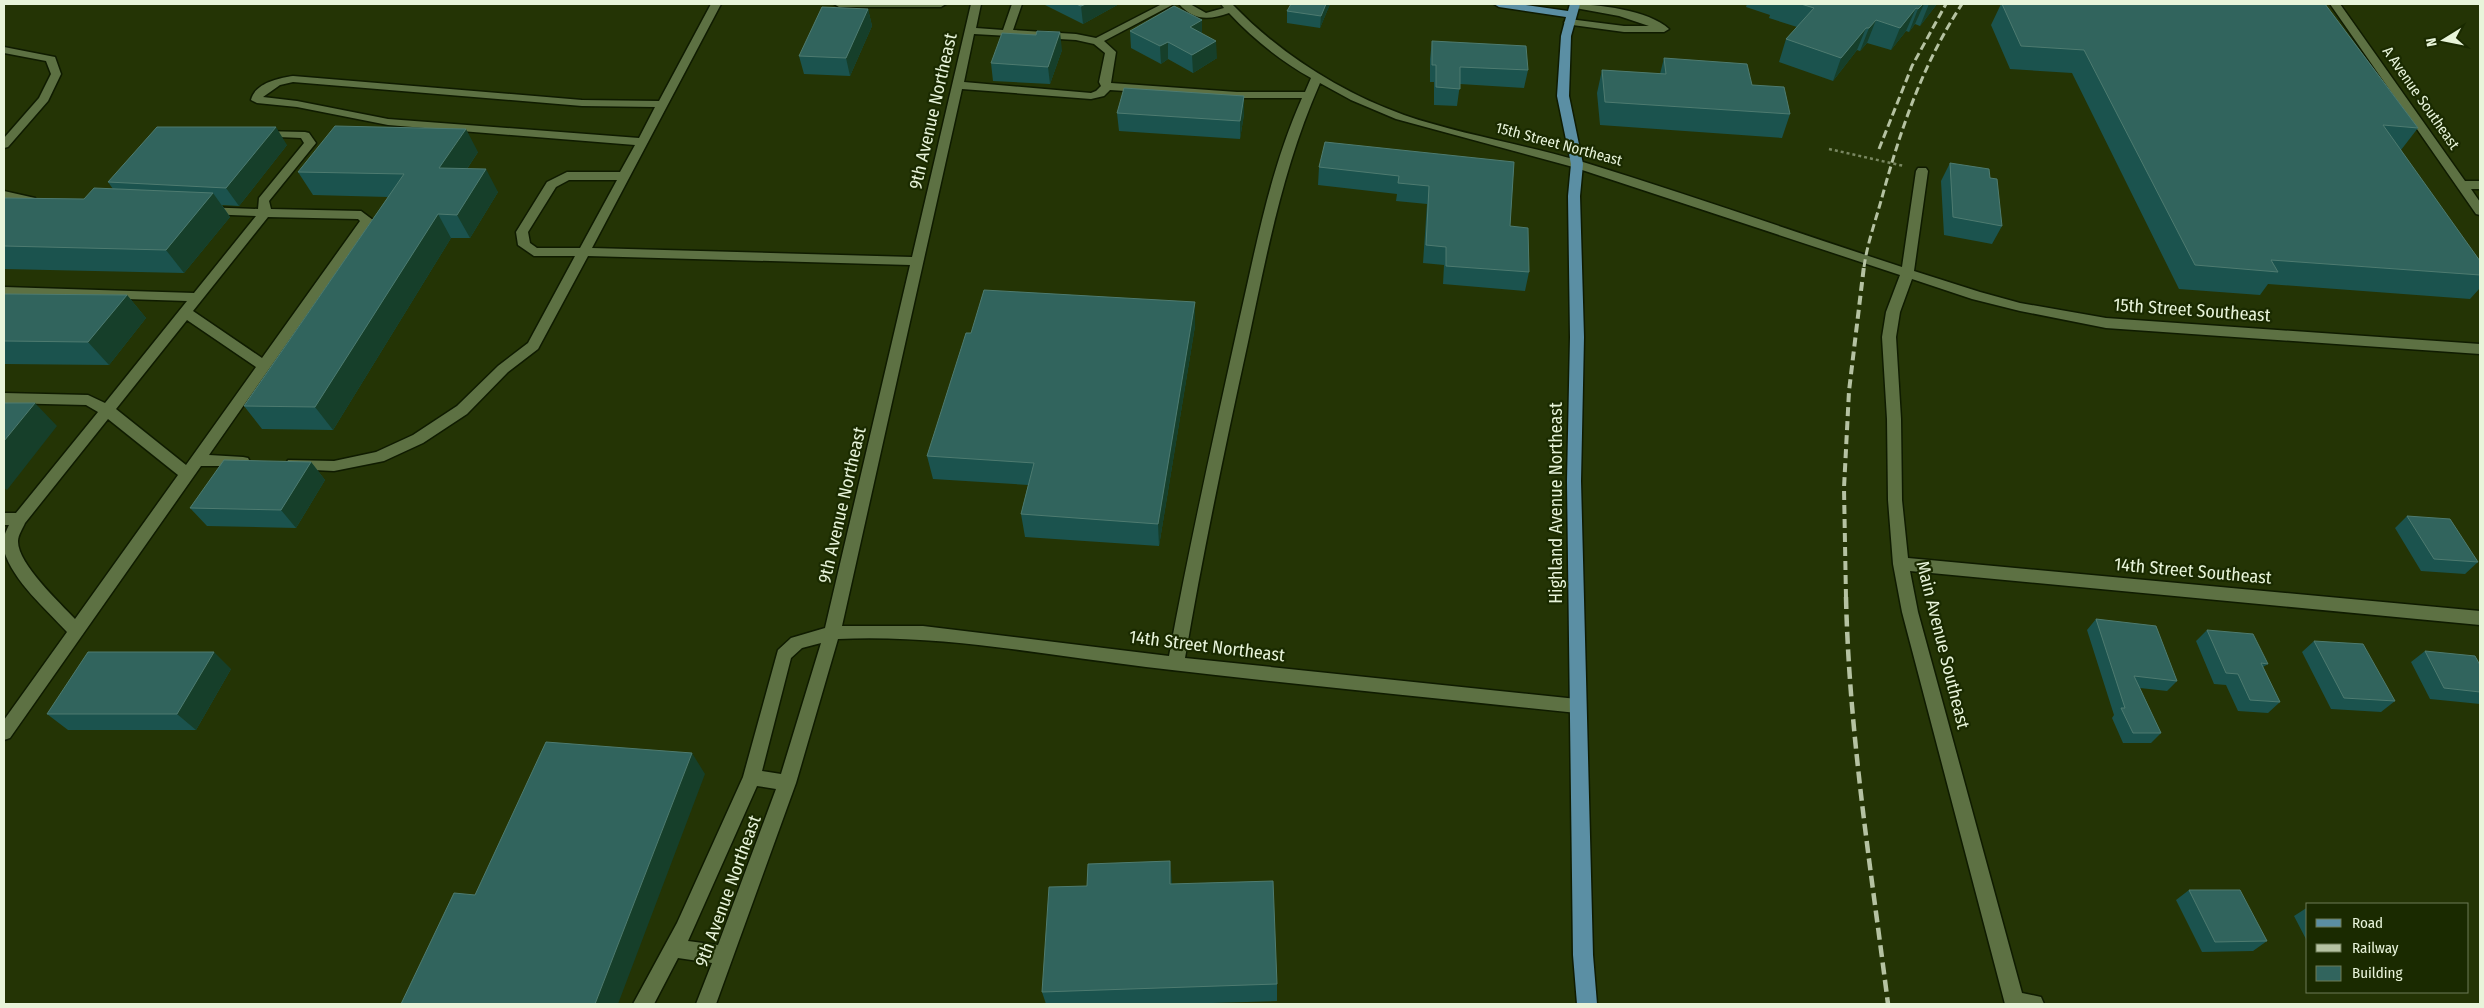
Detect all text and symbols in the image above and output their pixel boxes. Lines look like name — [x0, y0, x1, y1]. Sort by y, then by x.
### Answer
north arrow — [2419, 15, 2469, 65]
street label: 9th Avenue Northeast — [904, 31, 962, 191]
text: N — [2423, 37, 2441, 48]
street label: A Avenue Southeast — [2379, 43, 2463, 153]
street label: 15th Street Northeast — [1494, 118, 1624, 170]
street label: 15th Street Southeast — [2113, 294, 2271, 326]
street label: Highland Avenue Northeast — [1545, 402, 1567, 604]
street label: 9th Avenue Northeast — [813, 425, 871, 585]
street label: 14th Street Southeast — [2113, 553, 2273, 589]
street label: Main Avenue Southeast — [1911, 559, 1975, 731]
street label: 14th Street Northeast — [1128, 626, 1286, 666]
street label: 9th Avenue Northeast — [690, 812, 766, 970]
legend — [2306, 903, 2469, 993]
text: Road — [2352, 914, 2383, 932]
text: Railway — [2352, 939, 2399, 957]
text: Building — [2352, 964, 2403, 982]

